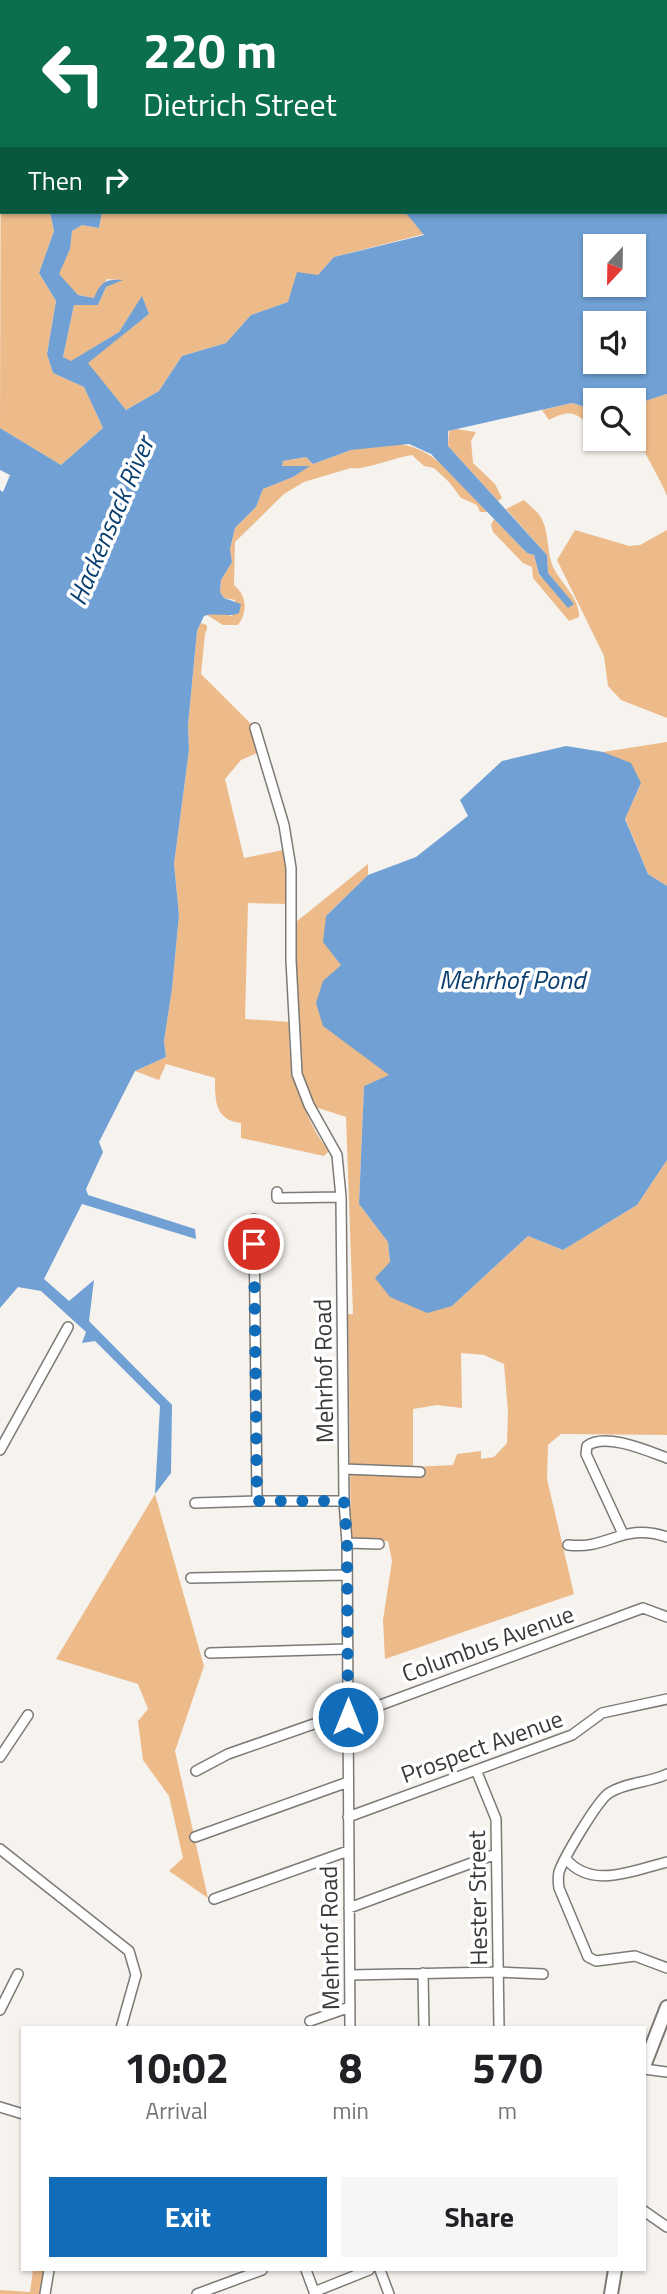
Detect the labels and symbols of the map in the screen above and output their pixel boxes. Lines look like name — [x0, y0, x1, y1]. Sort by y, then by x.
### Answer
north arrow — [583, 234, 646, 298]
water label: Hackensack River — [58, 428, 165, 611]
water label: Mehrhof Pond — [439, 960, 588, 999]
pin — [224, 1214, 284, 1274]
street label: Mehrhof Road — [304, 1299, 342, 1443]
street label: Columbus Avenue — [397, 1595, 579, 1691]
position arrow — [311, 1680, 385, 1754]
street label: Prospect Avenue — [396, 1700, 568, 1792]
street label: Hester Street — [458, 1829, 496, 1966]
street label: Mehrhof Road — [310, 1866, 348, 2010]

